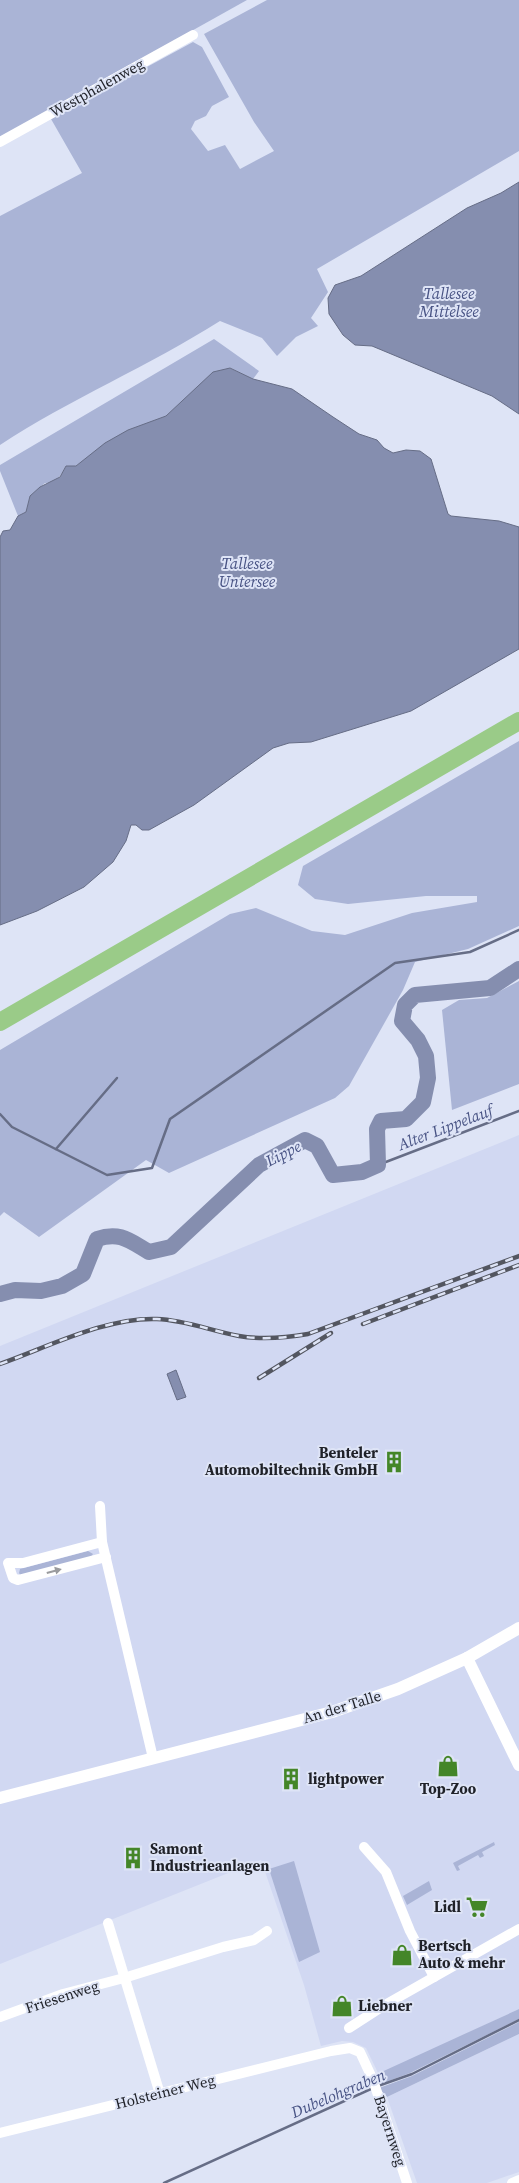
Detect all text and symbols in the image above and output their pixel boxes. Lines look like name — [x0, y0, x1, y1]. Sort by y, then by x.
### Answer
street label: Westphalenweg — [46, 53, 148, 122]
water label: Tallesee Mittelsee — [418, 282, 479, 322]
water label: Tallesee Untersee — [219, 552, 276, 592]
water label: Alter Lippelauf — [393, 1098, 499, 1156]
water label: Lippe — [261, 1135, 305, 1172]
place label: Benteler Automobiltechnik GmbH — [205, 1442, 378, 1480]
building icon: Benteler Automobiltechnik GmbH — [381, 1449, 407, 1475]
one-way arrow — [46, 1566, 61, 1574]
street label: An der Talle — [300, 1685, 384, 1728]
shop icon: Top-Zoo — [435, 1753, 461, 1779]
building icon: lightpower — [278, 1766, 304, 1792]
place label: lightpower — [308, 1768, 384, 1789]
place label: Top-Zoo — [420, 1778, 477, 1799]
place label: Samont Industrieanlagen — [150, 1838, 269, 1876]
building icon: Samont Industrieanlagen — [120, 1845, 146, 1871]
supermarket icon: Lidl — [464, 1894, 490, 1920]
place label: Lidl — [434, 1896, 461, 1917]
place label: Bertsch Auto & mehr — [418, 1935, 505, 1973]
shop icon: Bertsch Auto & mehr — [389, 1942, 415, 1968]
street label: Friesenweg — [22, 1975, 102, 2018]
shop icon: Liebner — [329, 1993, 355, 2019]
place label: Liebner — [358, 1995, 412, 2016]
water label: Dubelohgraben — [287, 2063, 389, 2123]
street label: Holsteiner Weg — [113, 2069, 217, 2114]
street label: Bayernweg — [369, 2093, 412, 2169]

